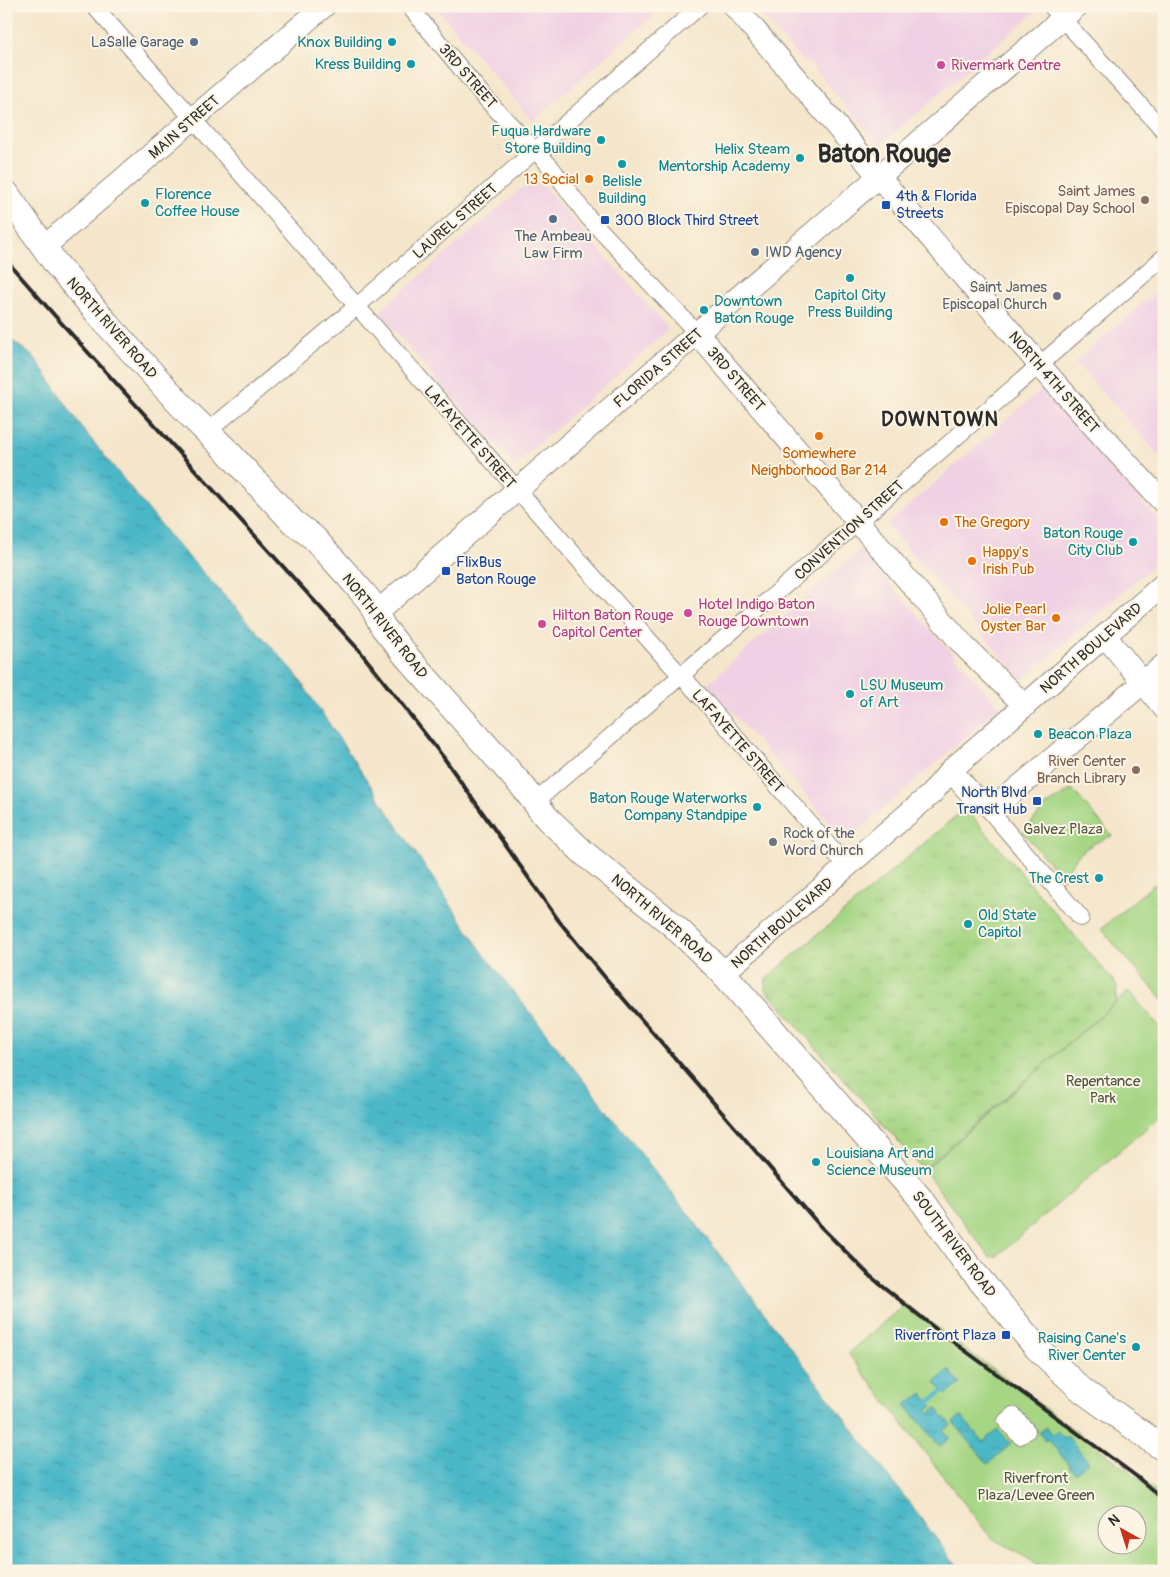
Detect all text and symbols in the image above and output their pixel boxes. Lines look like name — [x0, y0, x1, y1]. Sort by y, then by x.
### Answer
place label: LaSalle Garage — [91, 33, 185, 52]
place label: Knox Building — [297, 33, 382, 52]
marker: LaSalle Garage — [188, 36, 200, 48]
marker: Knox Building — [386, 36, 398, 48]
street label: 3RD STREET — [434, 40, 501, 113]
place label: Kress Building — [315, 55, 401, 74]
place label: Rivermark Centre — [951, 56, 1061, 75]
marker: Kress Building — [405, 58, 417, 70]
marker: Rivermark Centre — [935, 59, 947, 71]
street label: MAIN STREET — [145, 91, 224, 163]
place label: Fuqua Hardware Store Building — [491, 122, 592, 158]
marker: Fuqua Hardware Store Building — [595, 134, 607, 146]
district label: Baton Rouge — [817, 139, 951, 170]
place label: Helix Steam Mentorship Academy — [659, 140, 791, 176]
marker: Helix Steam Mentorship Academy — [794, 152, 806, 164]
marker: Belisle Building — [616, 158, 628, 170]
place label: 13 Social — [524, 170, 579, 189]
place label: Belisle Building — [598, 172, 646, 208]
marker: 13 Social — [583, 173, 595, 185]
street label: LAUREL STREET — [409, 179, 502, 263]
place label: Saint James Episcopal Day School — [1005, 182, 1135, 218]
place label: Florence Coffee House — [155, 185, 240, 221]
place label: 4th & Florida Streets — [896, 187, 977, 223]
marker: Saint James Episcopal Day School — [1139, 194, 1151, 206]
marker: Florence Coffee House — [139, 197, 151, 209]
marker: 4th & Florida Streets — [880, 199, 892, 211]
place label: 300 Block Third Street — [615, 211, 760, 230]
marker: The Ambeau Law Firm — [547, 213, 559, 225]
marker: 300 Block Third Street — [599, 214, 611, 226]
place label: The Ambeau Law Firm — [514, 227, 592, 263]
place label: IWD Agency — [765, 243, 842, 262]
marker: IWD Agency — [749, 246, 761, 258]
marker: Capitol City Press Building — [844, 272, 856, 284]
street label: NORTH RIVER ROAD — [62, 274, 161, 383]
place label: Saint James Episcopal Church — [942, 278, 1047, 314]
place label: Capitol City Press Building — [807, 286, 893, 322]
marker: Saint James Episcopal Church — [1051, 290, 1063, 302]
place label: Downtown Baton Rouge — [714, 292, 795, 328]
marker: Downtown Baton Rouge — [698, 304, 710, 316]
street label: FLORIDA STREET — [610, 324, 707, 412]
street label: NORTH 4TH STREET — [1004, 327, 1103, 437]
street label: 3RD STREET — [702, 343, 769, 416]
street label: LAFAYETTE STREET — [420, 382, 520, 493]
district label: DOWNTOWN — [881, 407, 999, 432]
marker: Somewhere Neighborhood Bar 214 — [813, 430, 825, 442]
place label: Somewhere Neighborhood Bar 214 — [751, 444, 888, 480]
street label: CONVENTION STREET — [791, 476, 908, 585]
place label: The Gregory — [954, 513, 1030, 532]
marker: The Gregory — [938, 516, 950, 528]
place label: Baton Rouge City Club — [1043, 524, 1124, 560]
marker: Baton Rouge City Club — [1127, 536, 1139, 548]
place label: Happy's Irish Pub — [982, 543, 1034, 579]
place label: FlixBus Baton Rouge — [456, 553, 537, 589]
marker: Happy's Irish Pub — [966, 555, 978, 567]
marker: FlixBus Baton Rouge — [440, 565, 452, 577]
street label: NORTH RIVER ROAD — [338, 570, 432, 683]
place label: Hotel Indigo Baton Rouge Downtown — [698, 595, 815, 631]
street label: NORTH BOULEVARD — [1036, 599, 1146, 698]
place label: Jolie Pearl Oyster Bar — [980, 600, 1047, 636]
place label: Hilton Baton Rouge Capitol Center — [552, 606, 674, 642]
marker: Hotel Indigo Baton Rouge Downtown — [682, 607, 694, 619]
marker: Jolie Pearl Oyster Bar — [1050, 612, 1062, 624]
marker: Hilton Baton Rouge Capitol Center — [536, 618, 548, 630]
place label: LSU Museum of Art — [860, 676, 943, 712]
street label: LAFAYETTE STREET — [688, 686, 788, 797]
marker: LSU Museum of Art — [844, 688, 856, 700]
place label: Beacon Plaza — [1048, 725, 1132, 744]
marker: Beacon Plaza — [1032, 728, 1044, 740]
place label: River Center Branch Library — [1037, 752, 1127, 788]
marker: River Center Branch Library — [1130, 764, 1142, 776]
place label: North Blvd Transit Hub — [956, 783, 1027, 819]
place label: Baton Rouge Waterworks Company Standpipe — [589, 789, 748, 825]
marker: North Blvd Transit Hub — [1031, 795, 1043, 807]
marker: Baton Rouge Waterworks Company Standpipe — [751, 801, 763, 813]
park label: Galvez Plaza — [1023, 820, 1103, 839]
place label: Rock of the Word Church — [783, 824, 863, 860]
marker: Rock of the Word Church — [767, 836, 779, 848]
place label: The Crest — [1029, 869, 1090, 888]
street label: NORTH RIVER ROAD — [607, 870, 716, 969]
marker: The Crest — [1093, 872, 1105, 884]
street label: NORTH BOULEVARD — [727, 874, 837, 973]
place label: Old State Capitol — [978, 906, 1037, 942]
marker: Old State Capitol — [962, 918, 974, 930]
park label: Repentance Park — [1066, 1072, 1141, 1108]
place label: Louisiana Art and Science Museum — [826, 1144, 934, 1180]
marker: Louisiana Art and Science Museum — [810, 1156, 822, 1168]
street label: SOUTH RIVER ROAD — [907, 1187, 1000, 1301]
place label: Riverfront Plaza — [894, 1326, 996, 1345]
marker: Riverfront Plaza — [1000, 1329, 1012, 1341]
place label: Raising Cane's River Center — [1038, 1329, 1127, 1365]
marker: Raising Cane's River Center — [1130, 1341, 1142, 1353]
park label: Riverfront Plaza/Levee Green — [977, 1469, 1095, 1505]
north arrow — [1098, 1504, 1148, 1554]
text: N — [1105, 1511, 1123, 1530]

